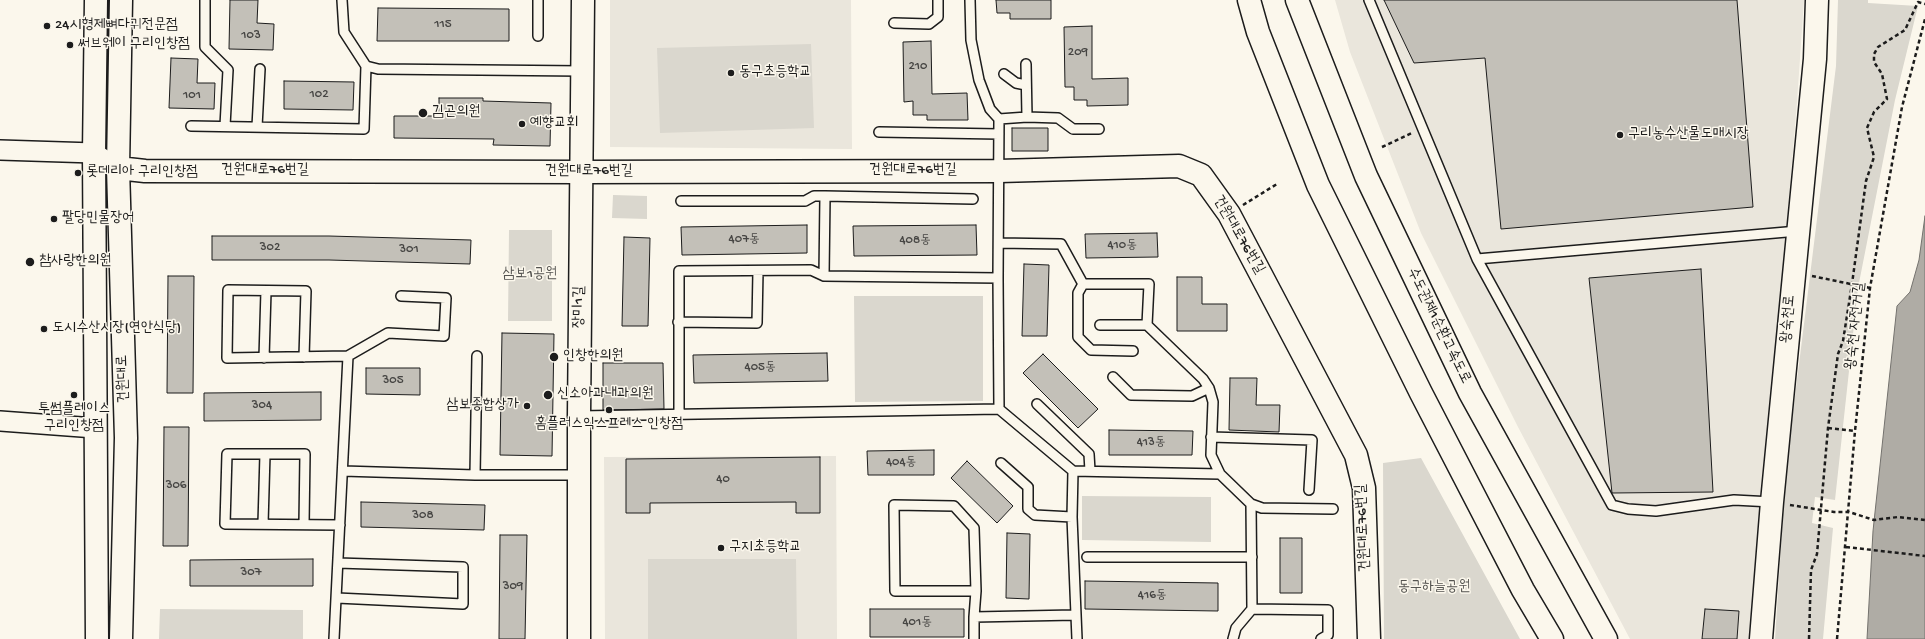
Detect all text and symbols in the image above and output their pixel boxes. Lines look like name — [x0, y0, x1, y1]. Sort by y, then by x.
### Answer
place label: 24시형제뼈다귀전문점 — [55, 17, 178, 35]
house number: 115 — [434, 17, 452, 33]
marker: 24시형제뼈다귀전문점 — [42, 21, 52, 31]
house number: 103 — [241, 28, 261, 44]
place label: 써브웨이 구리인창점 — [78, 36, 190, 54]
marker: 써브웨이 구리인창점 — [65, 40, 75, 50]
house number: 209 — [1068, 45, 1088, 61]
house number: 210 — [908, 59, 928, 75]
place label: 동구초등학교 — [739, 64, 811, 82]
marker: 동구초등학교 — [726, 68, 736, 78]
house number: 102 — [309, 87, 329, 103]
house number: 101 — [183, 88, 201, 104]
place label: 김곤의원 — [432, 104, 480, 122]
marker: 김곤의원 — [417, 107, 429, 119]
place label: 예향교회 — [530, 115, 578, 133]
marker: 예향교회 — [517, 119, 527, 129]
place label: 구리농수산물도매시장 — [1628, 126, 1749, 144]
marker: 구리농수산물도매시장 — [1615, 130, 1625, 140]
street label: 건원대로76번길 — [221, 162, 309, 180]
street label: 건원대로76번길 — [869, 162, 957, 180]
street label: 건원대로76번길 — [545, 163, 633, 181]
place label: 롯데리아 구리인창점 — [86, 164, 198, 182]
marker: 롯데리아 구리인창점 — [73, 168, 83, 178]
street label: 건원대로76번길 — [1208, 192, 1268, 278]
place label: 팔당민물장어 — [62, 210, 134, 228]
marker: 팔당민물장어 — [49, 214, 59, 224]
house number: 407동 — [729, 232, 759, 248]
house number: 408동 — [899, 233, 931, 249]
house number: 410동 — [1107, 238, 1137, 254]
house number: 302 — [260, 240, 280, 256]
house number: 301 — [399, 242, 419, 258]
place label: 참사랑한의원 — [39, 253, 111, 271]
marker: 참사랑한의원 — [24, 256, 36, 268]
street label: 수도권제1순환고속도로 — [1402, 265, 1474, 387]
park label: 삼보1공원 — [503, 266, 557, 284]
street label: 왕숙천 자전거길 — [1842, 281, 1870, 371]
street label: 장미1길 — [571, 286, 589, 328]
street label: 왕숙천로 — [1778, 294, 1800, 344]
place label: 도시수산시장(연안식당) — [52, 320, 181, 338]
marker: 도시수산시장(연안식당) — [39, 324, 49, 334]
place label: 인창한의원 — [563, 348, 623, 366]
marker: 인창한의원 — [548, 351, 560, 363]
street label: 건원대로 — [114, 355, 134, 403]
house number: 405동 — [745, 360, 775, 376]
house number: 305 — [383, 373, 403, 389]
place label: 신소아과내과의원 — [557, 386, 654, 404]
marker: 신소아과내과의원 — [542, 389, 554, 401]
marker: 투썸플레이스 구리인창점 — [69, 390, 79, 400]
place label: 삼보종합상가 — [447, 397, 519, 415]
house number: 304 — [252, 398, 272, 414]
place label: 투썸플레이스 구리인창점 — [38, 401, 110, 436]
marker: 삼보종합상가 — [522, 401, 532, 411]
marker: 홈플러스익스프레스 인창점 — [604, 405, 614, 415]
place label: 홈플러스익스프레스 인창점 — [535, 416, 683, 434]
house number: 413동 — [1137, 435, 1165, 451]
house number: 404동 — [886, 455, 916, 471]
house number: 40 — [716, 472, 730, 488]
house number: 306 — [166, 478, 186, 494]
street label: 건원대로76번길 — [1353, 484, 1375, 572]
house number: 308 — [412, 508, 434, 524]
place label: 구지초등학교 — [729, 539, 801, 557]
marker: 구지초등학교 — [716, 543, 726, 553]
house number: 307 — [241, 565, 261, 581]
house number: 309 — [503, 579, 523, 595]
park label: 동구하늘공원 — [1398, 579, 1470, 597]
house number: 416동 — [1138, 588, 1166, 604]
house number: 401동 — [902, 615, 932, 631]

